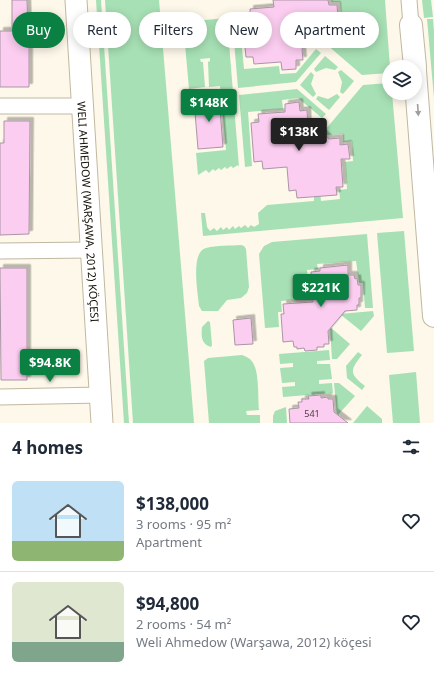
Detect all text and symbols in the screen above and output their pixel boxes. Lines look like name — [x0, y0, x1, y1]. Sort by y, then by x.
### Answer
chip: Buy — [12, 12, 65, 48]
chip: Rent — [73, 12, 131, 48]
chip: Filters — [139, 12, 207, 48]
chip: New — [215, 12, 272, 48]
chip: Apartment — [280, 12, 379, 48]
map controls — [382, 60, 422, 100]
button: layers — [382, 60, 422, 100]
pin: $148K — [181, 89, 237, 123]
text: $148K — [190, 93, 228, 111]
street label: WELI AHMEDOW (WARŞAWA, 2012) KÖÇESI — [75, 101, 103, 323]
one-way arrow — [415, 104, 421, 116]
pin: $138K — [271, 118, 327, 152]
text: $138K — [280, 122, 318, 140]
pin: $221K — [293, 274, 349, 308]
text: $221K — [302, 278, 340, 296]
pin: $94.8K — [17, 349, 83, 383]
text: $94.8K — [29, 353, 71, 371]
house number: 541 — [304, 407, 320, 420]
text: 4 homes — [12, 436, 83, 459]
icon: filters — [400, 436, 422, 458]
text: $138,000 — [136, 492, 209, 515]
icon: home — [44, 497, 92, 545]
icon: heart — [400, 510, 422, 532]
text: 3 rooms · 95 m² — [136, 515, 231, 533]
text: Apartment — [136, 533, 202, 551]
text: $94,800 — [136, 592, 199, 615]
icon: home — [44, 598, 92, 646]
icon: heart — [400, 611, 422, 633]
text: 2 rooms · 54 m² — [136, 615, 231, 633]
text: Weli Ahmedow (Warşawa, 2012) köçesi — [136, 633, 372, 651]

